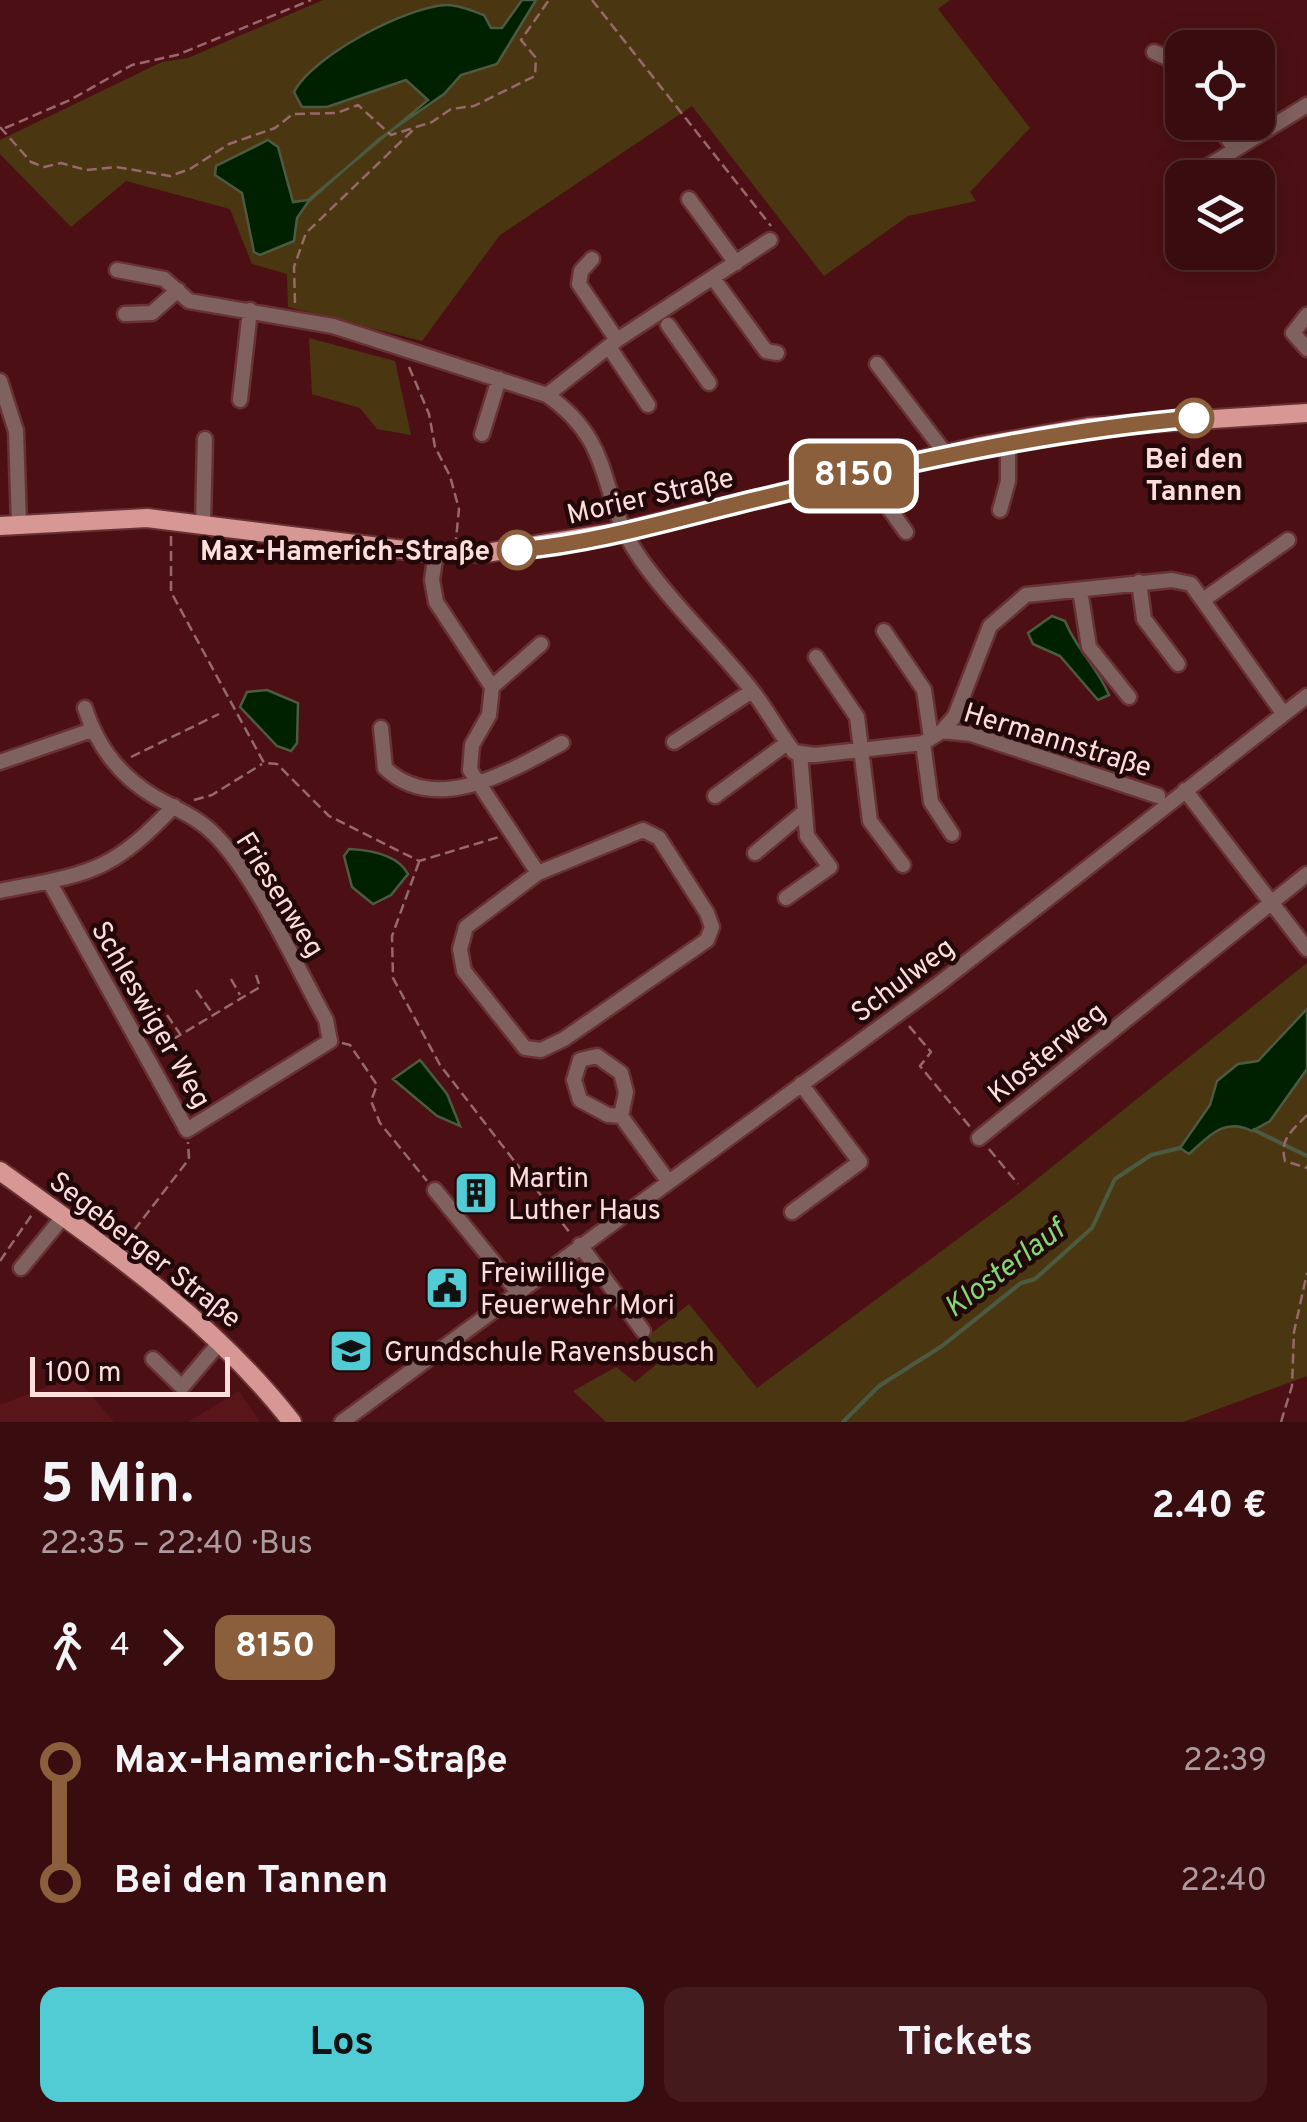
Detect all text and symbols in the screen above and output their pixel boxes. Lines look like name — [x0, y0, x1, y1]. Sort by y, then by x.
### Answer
map controls — [1165, 30, 1275, 270]
button: locate — [1165, 30, 1275, 140]
button: layers — [1165, 160, 1275, 270]
marker: Bei den Tannen — [1175, 399, 1213, 437]
place label: Bei den Tannen — [1145, 443, 1243, 511]
line badge: 8150 — [784, 444, 924, 508]
text: 8150 — [814, 454, 894, 498]
street label: Morier Straße — [564, 461, 738, 535]
marker: Max-Hamerich-Straße — [498, 531, 536, 569]
place label: Max-Hamerich-Straße — [200, 535, 490, 571]
street label: Hermannstraße — [959, 696, 1155, 788]
street label: Friesenweg — [226, 826, 331, 965]
street label: Schleswiger Weg — [81, 915, 218, 1116]
street label: Schulweg — [845, 931, 963, 1032]
street label: Klosterweg — [982, 996, 1114, 1113]
place label: Martin Luther Haus — [508, 1162, 661, 1230]
street label: Segeberger Straße — [41, 1165, 248, 1338]
building icon: Martin Luther Haus — [453, 1170, 499, 1216]
water label: Klosterlauf — [938, 1211, 1076, 1327]
place label: Freiwillige Feuerwehr Mori — [480, 1257, 675, 1325]
public building icon: Freiwillige Feuerwehr Mori — [424, 1265, 470, 1311]
school or university icon: Grundschule Ravensbusch — [328, 1328, 374, 1374]
place label: Grundschule Ravensbusch — [384, 1336, 715, 1372]
scale bar — [30, 1352, 230, 1396]
text: 100 m — [45, 1356, 121, 1392]
text: 5 Min. — [40, 1452, 194, 1522]
text: 2.40 € — [1151, 1483, 1267, 1532]
text: 22:35 – 22:40 · Bus — [40, 1525, 313, 1565]
icon: walk — [40, 1620, 95, 1675]
icon: forward — [145, 1620, 200, 1675]
text: 8150 — [235, 1625, 315, 1669]
text: 4 — [110, 1627, 130, 1667]
text: Max-Hamerich-Straße — [114, 1738, 508, 1787]
text: 22:39 — [1183, 1742, 1267, 1782]
text: Bei den Tannen — [114, 1858, 388, 1907]
text: 22:40 — [1180, 1862, 1267, 1902]
button: Los — [40, 1987, 644, 2102]
button: Tickets — [664, 1987, 1267, 2102]

